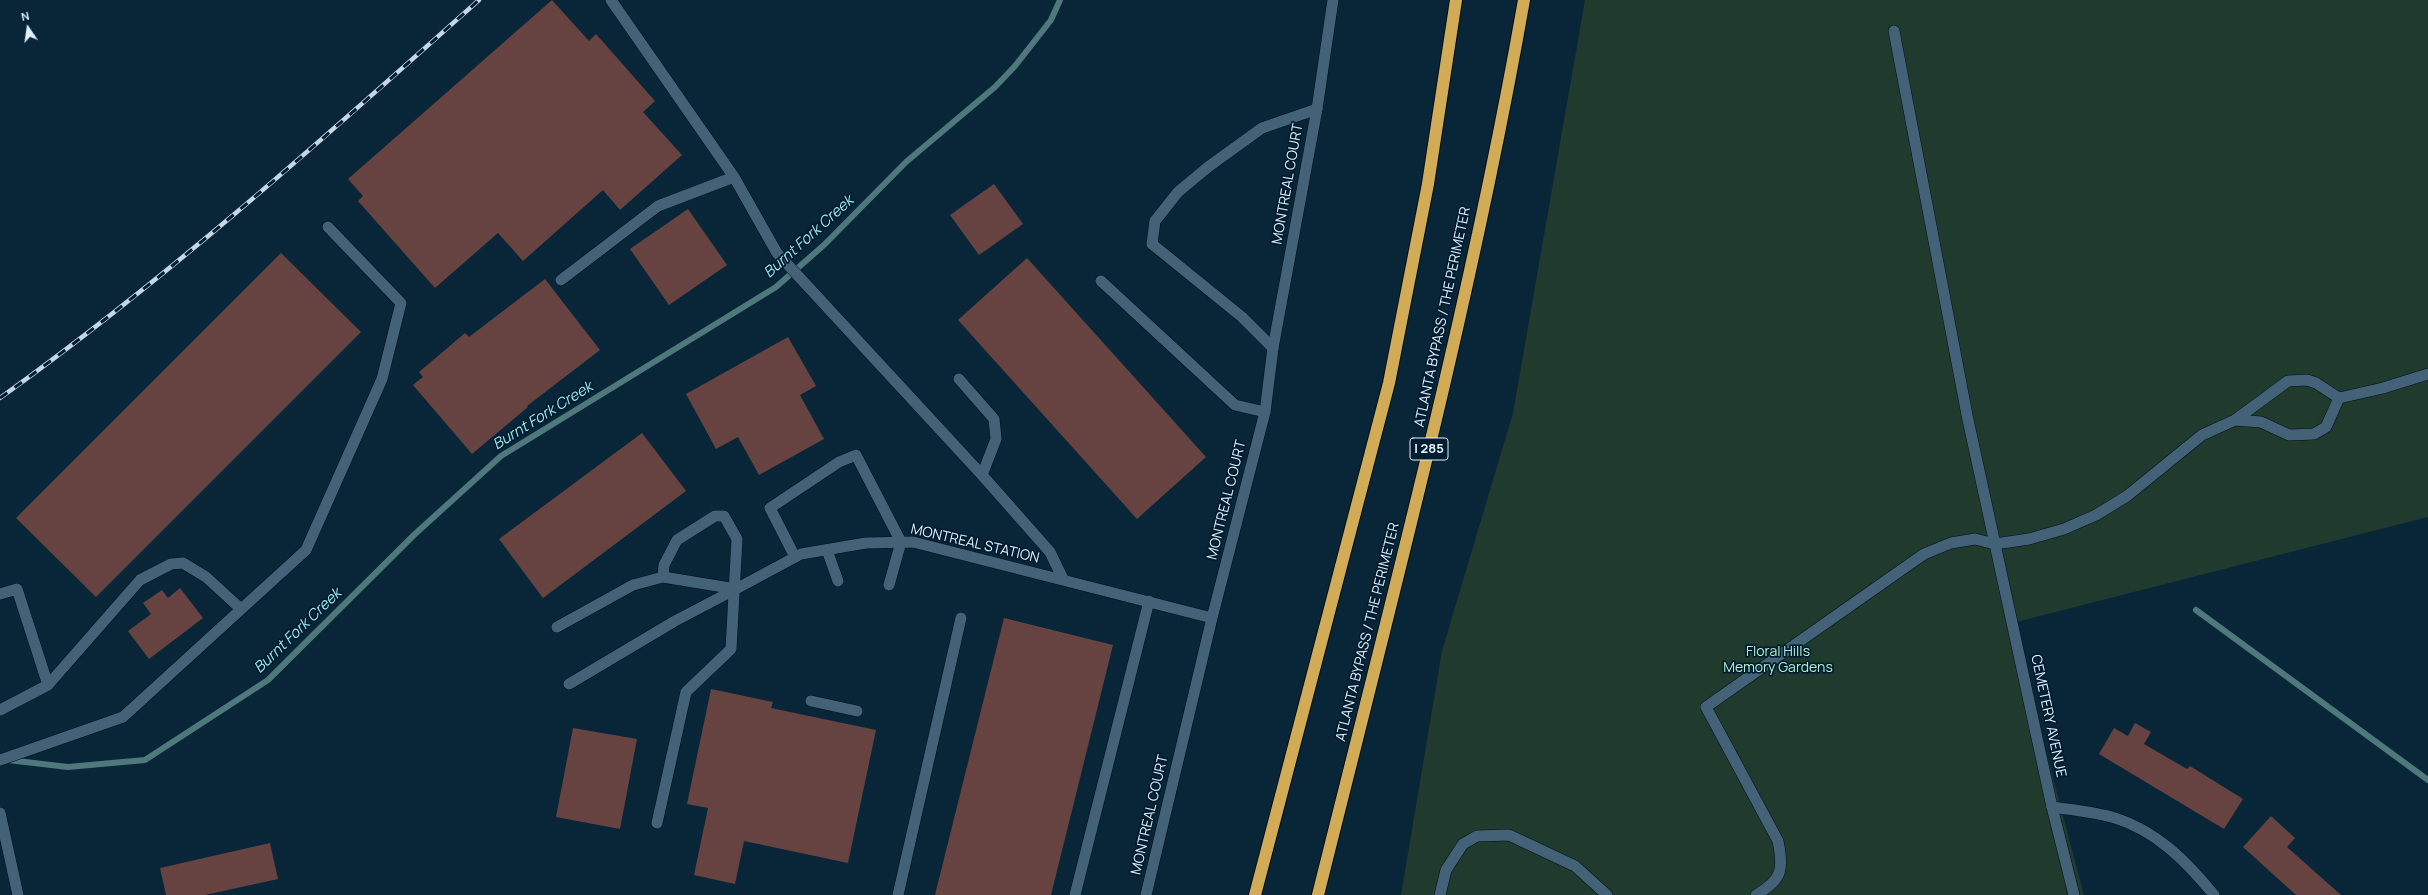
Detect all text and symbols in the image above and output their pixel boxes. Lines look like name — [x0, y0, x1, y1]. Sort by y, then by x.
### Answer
north arrow — [8, 8, 48, 48]
text: N — [20, 8, 31, 24]
street label: MONTREAL COURT — [1269, 122, 1307, 246]
water label: Burnt Fork Creek — [760, 192, 858, 282]
street label: ATLANTA BYPASS / THE PERIMETER — [1411, 205, 1475, 429]
water label: Burnt Fork Creek — [490, 378, 596, 454]
street label: MONTREAL COURT — [1204, 438, 1250, 562]
road number: I 285 — [1410, 438, 1448, 460]
street label: MONTREAL STATION — [909, 521, 1041, 567]
street label: ATLANTA BYPASS / THE PERIMETER — [1333, 521, 1403, 743]
water label: Burnt Fork Creek — [251, 585, 345, 677]
park label: Floral Hills Memory Gardens — [1723, 644, 1833, 676]
street label: CEMETERY AVENUE — [2027, 653, 2069, 779]
street label: MONTREAL COURT — [1128, 753, 1172, 877]

